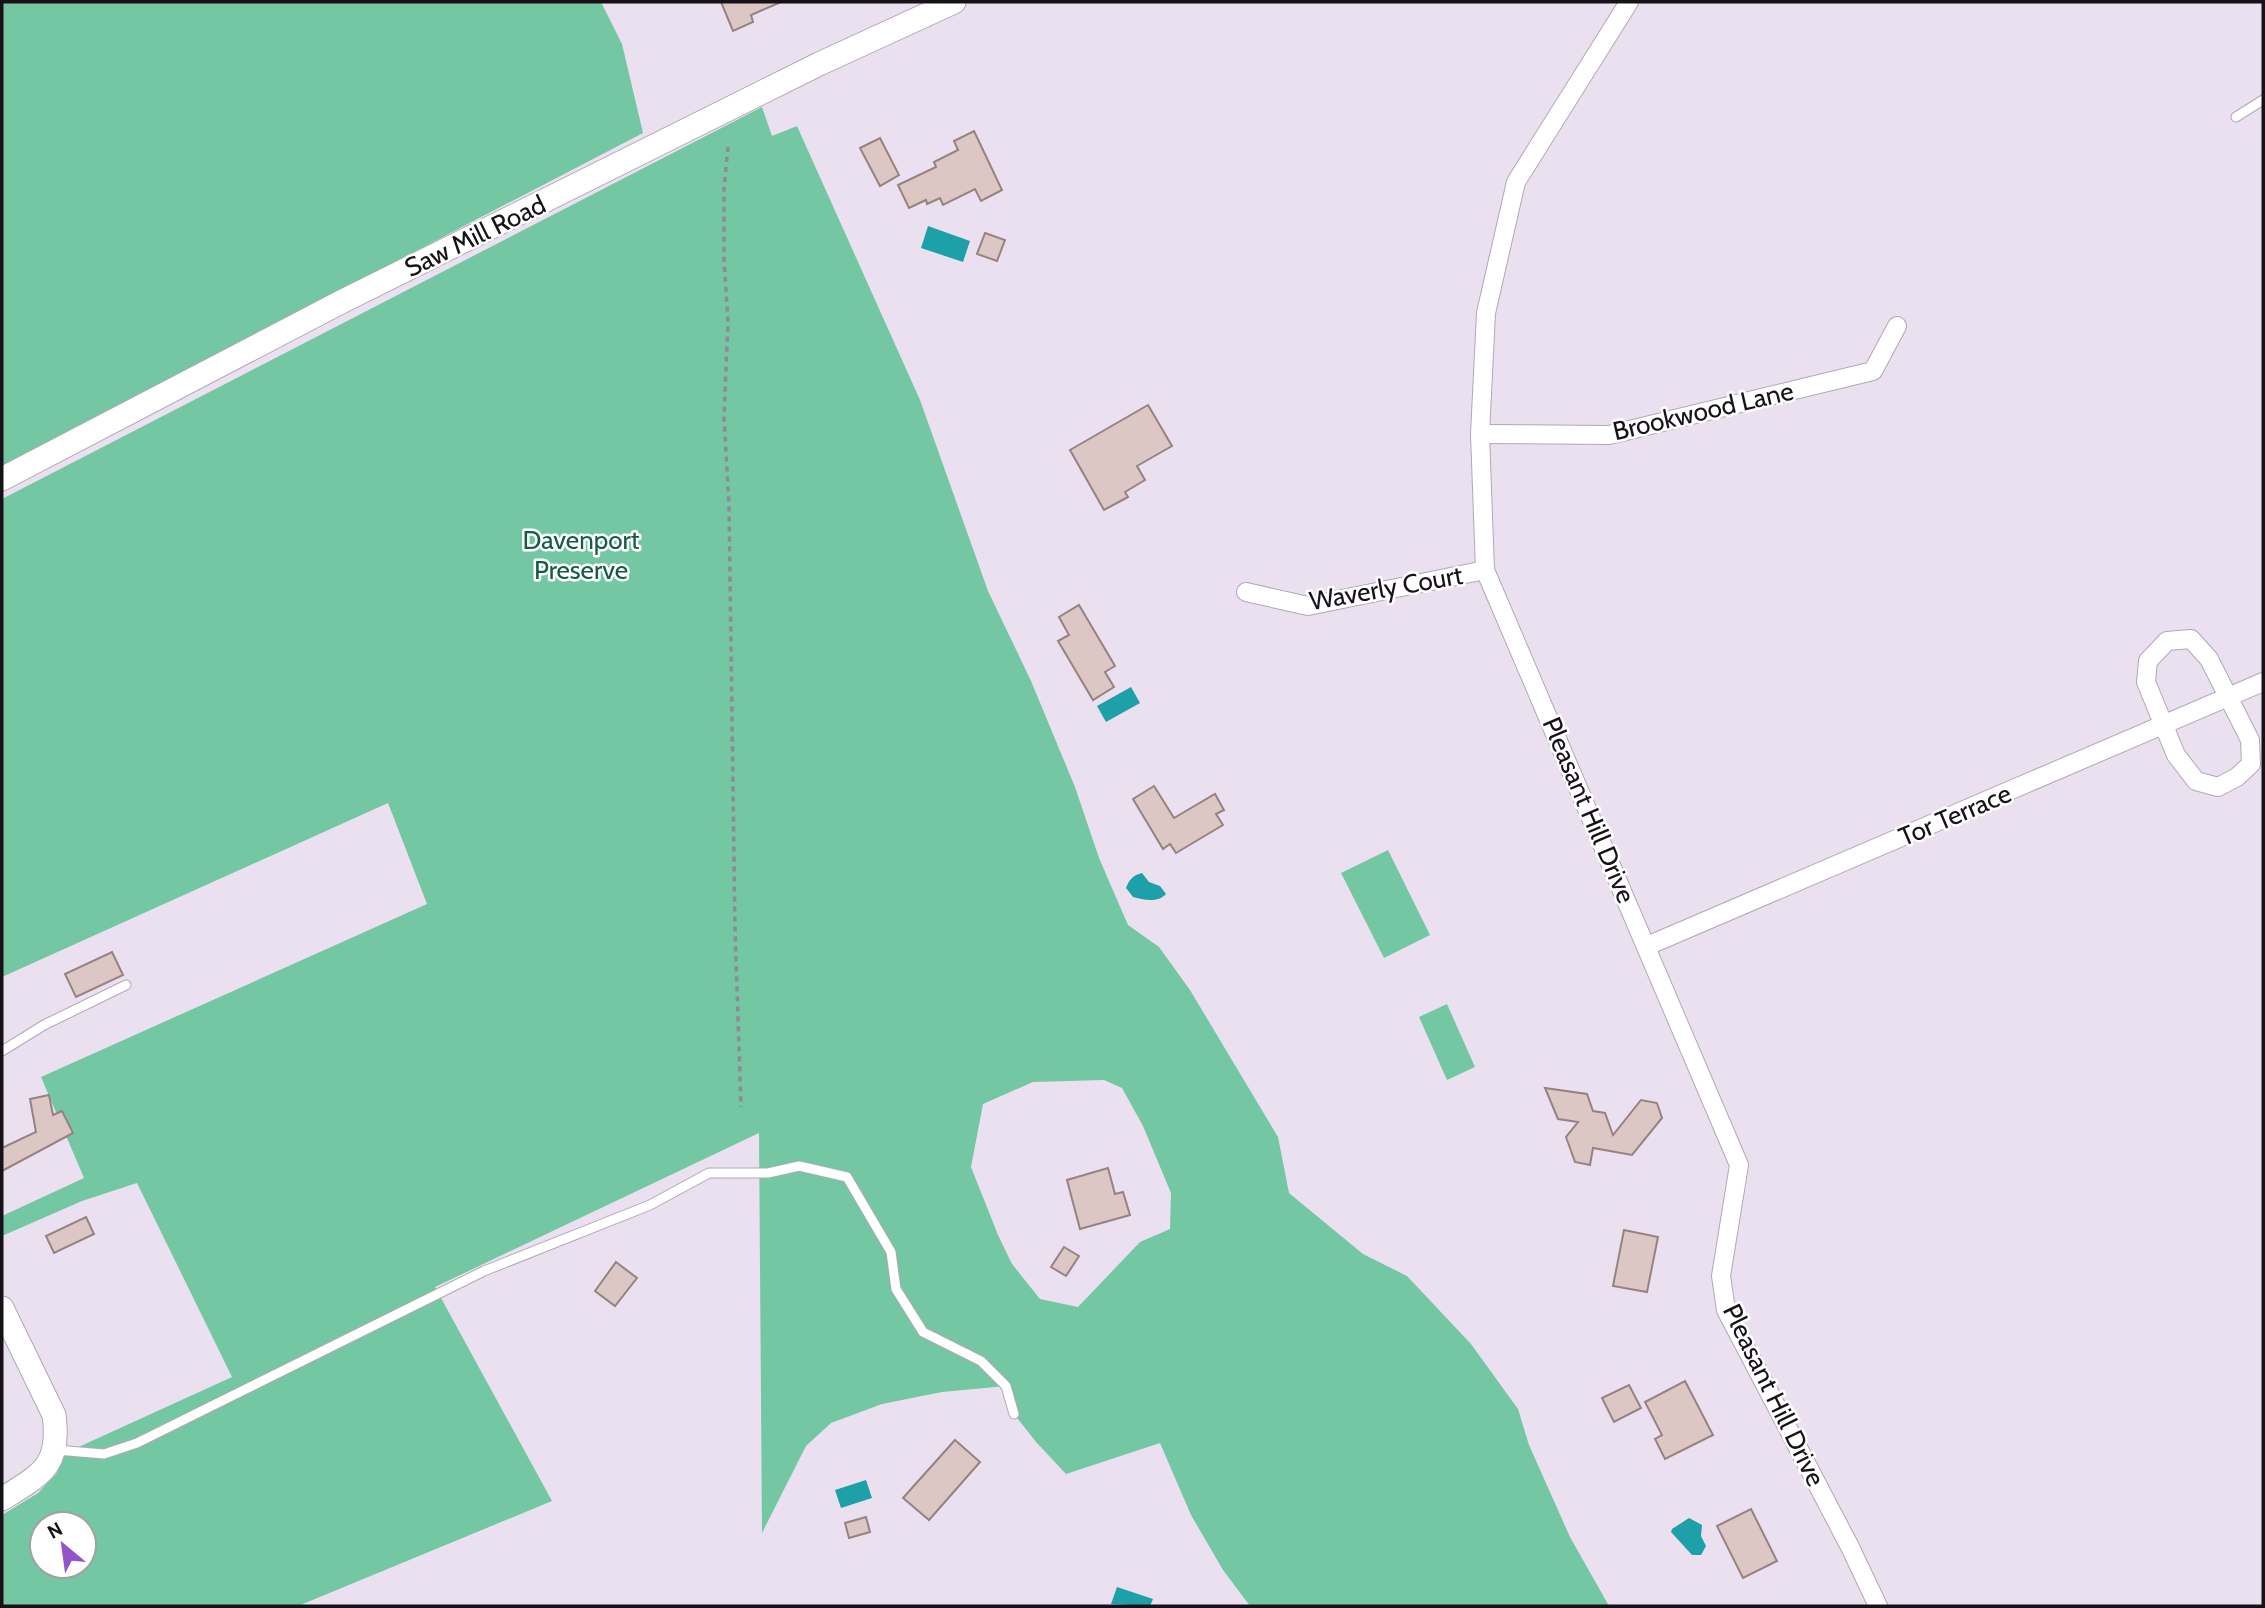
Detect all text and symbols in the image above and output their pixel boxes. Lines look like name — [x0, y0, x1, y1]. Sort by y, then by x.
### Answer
street label: Saw Mill Road — [399, 188, 551, 284]
street label: Brookwood Lane — [1610, 375, 1796, 447]
park label: Davenport Preserve — [523, 524, 640, 586]
street label: Waverly Court — [1307, 559, 1465, 617]
street label: Pleasant Hill Drive — [1535, 712, 1643, 908]
street label: Tor Terrace — [1894, 777, 2016, 853]
street label: Pleasant Hill Drive — [1716, 1299, 1832, 1491]
north arrow — [28, 1510, 98, 1580]
text: N — [44, 1517, 66, 1544]

